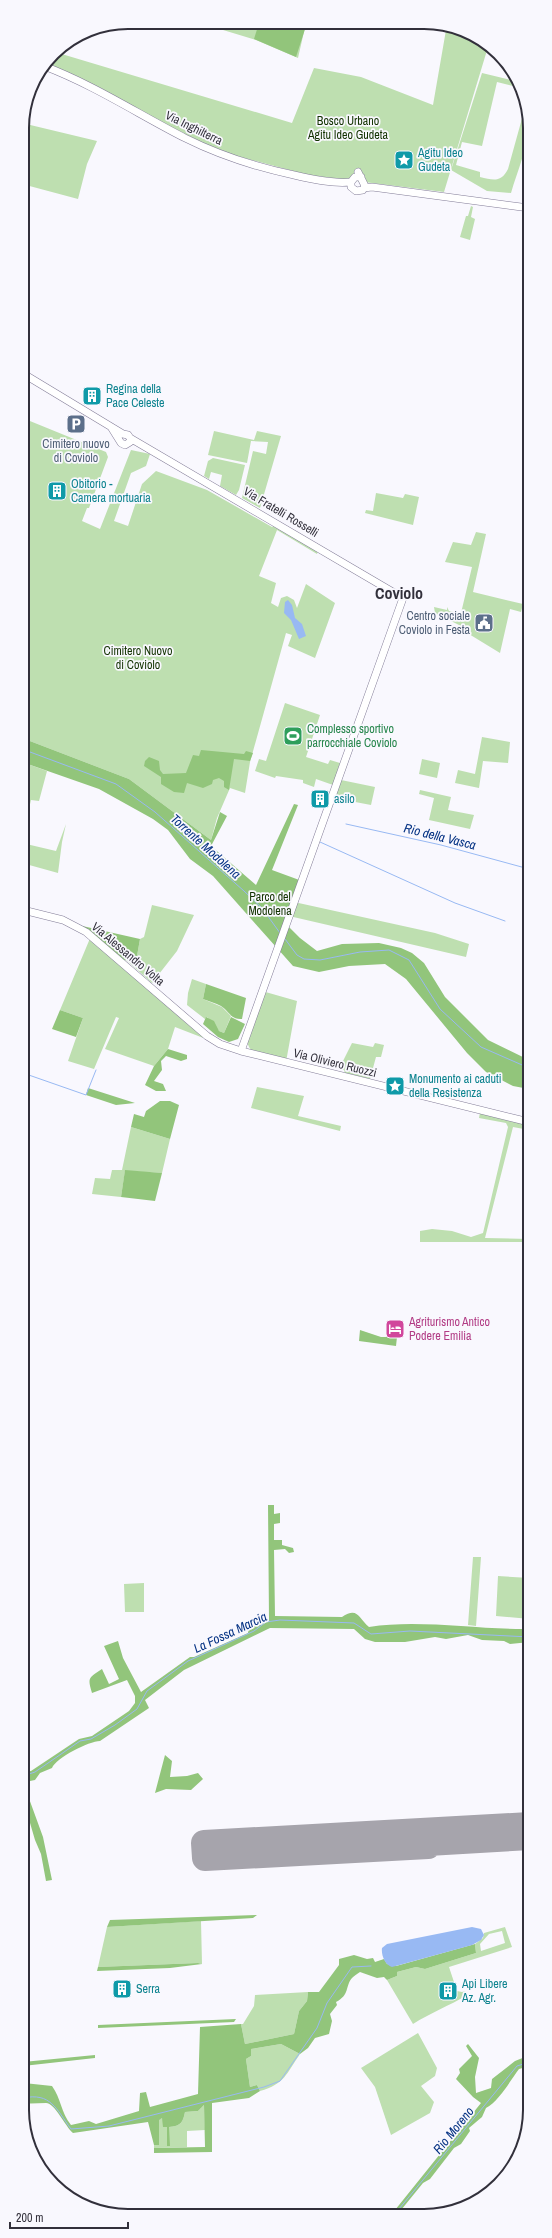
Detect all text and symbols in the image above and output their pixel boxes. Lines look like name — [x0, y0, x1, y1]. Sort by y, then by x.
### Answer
street label: Via Inghilterra — [163, 107, 226, 149]
park label: Bosco Urbano Agitu Ideo Gudeta — [307, 113, 388, 143]
place label: Agitu Ideo Gudeta — [417, 145, 463, 175]
place icon: Agitu Ideo Gudeta — [393, 149, 415, 171]
place label: Regina della Pace Celeste — [106, 381, 165, 411]
building icon: Regina della Pace Celeste — [81, 385, 103, 407]
parking icon: Cimitero nuovo di Coviolo — [65, 413, 87, 435]
place label: Cimitero nuovo di Coviolo — [42, 436, 110, 466]
place label: Obitorio - Camera mortuaria — [71, 476, 151, 506]
building icon: Obitorio - Camera mortuaria — [46, 480, 68, 502]
street label: Via Fratelli Rosselli — [240, 483, 322, 541]
district label: Coviolo — [375, 582, 423, 604]
place label: Centro sociale Coviolo in Festa — [399, 608, 471, 638]
public building icon: Centro sociale Coviolo in Festa — [473, 612, 495, 634]
park label: Cimitero Nuovo di Coviolo — [104, 643, 172, 673]
place label: Complesso sportivo parrocchiale Coviolo — [307, 721, 397, 751]
sports icon: Complesso sportivo parrocchiale Coviolo — [282, 725, 304, 747]
building icon: asilo — [309, 788, 331, 810]
place label: asilo — [334, 791, 355, 807]
water label: Torrente Modolena — [167, 810, 244, 882]
water label: Rio della Vasca — [402, 819, 478, 854]
park label: Parco del Modolena — [248, 889, 292, 919]
street label: Via Alessandro Volta — [88, 919, 168, 990]
street label: Via Oliviero Ruozzi — [292, 1045, 378, 1081]
place label: Monumento ai caduti della Resistenza — [409, 1071, 501, 1101]
place icon: Monumento ai caduti della Resistenza — [384, 1075, 406, 1097]
place label: Agriturismo Antico Podere Emilia — [408, 1314, 490, 1344]
hotel icon: Agriturismo Antico Podere Emilia — [384, 1318, 406, 1340]
water label: La Fossa Marcia — [191, 1608, 270, 1657]
place label: Api Libere Az. Agr. — [461, 1976, 507, 2006]
building icon: Serra — [111, 1978, 133, 2000]
building icon: Api Libere Az. Agr. — [437, 1980, 459, 2002]
place label: Serra — [136, 1981, 161, 1997]
water label: Rio Moreno — [429, 2103, 478, 2157]
scale bar — [10, 2204, 128, 2230]
text: 200 m — [16, 2210, 43, 2226]

